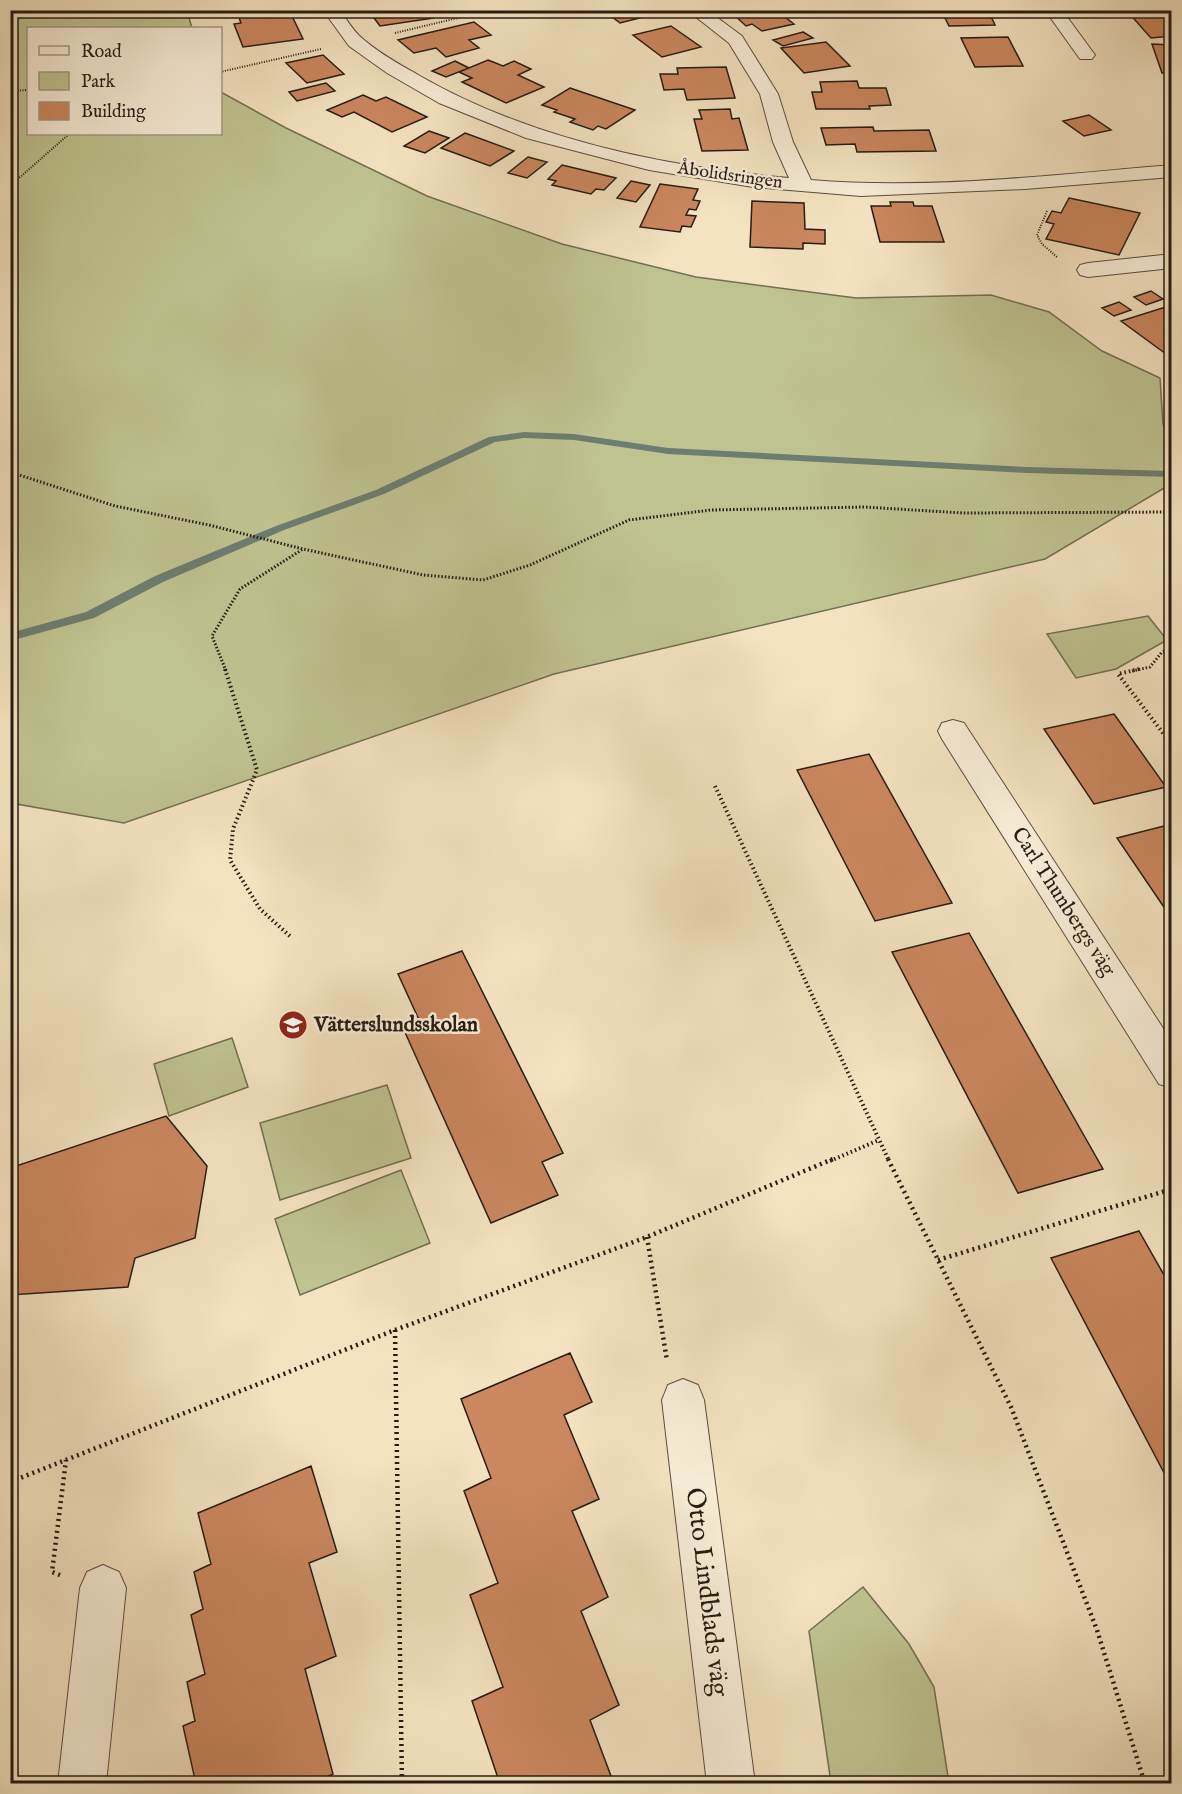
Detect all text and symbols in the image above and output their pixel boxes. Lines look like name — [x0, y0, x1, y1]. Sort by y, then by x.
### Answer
legend — [27, 27, 222, 135]
text: Road — [81, 41, 122, 64]
text: Park — [81, 71, 116, 94]
text: Building — [81, 101, 146, 124]
street label: Åbolidsringen — [675, 155, 785, 195]
street label: Carl Thunbergs väg — [1005, 822, 1122, 982]
school or university icon: Vätterslundsskolan — [277, 1009, 309, 1041]
place label: Vätterslundsskolan — [313, 1012, 478, 1039]
street label: Otto Lindblads väg — [678, 1486, 736, 1699]

